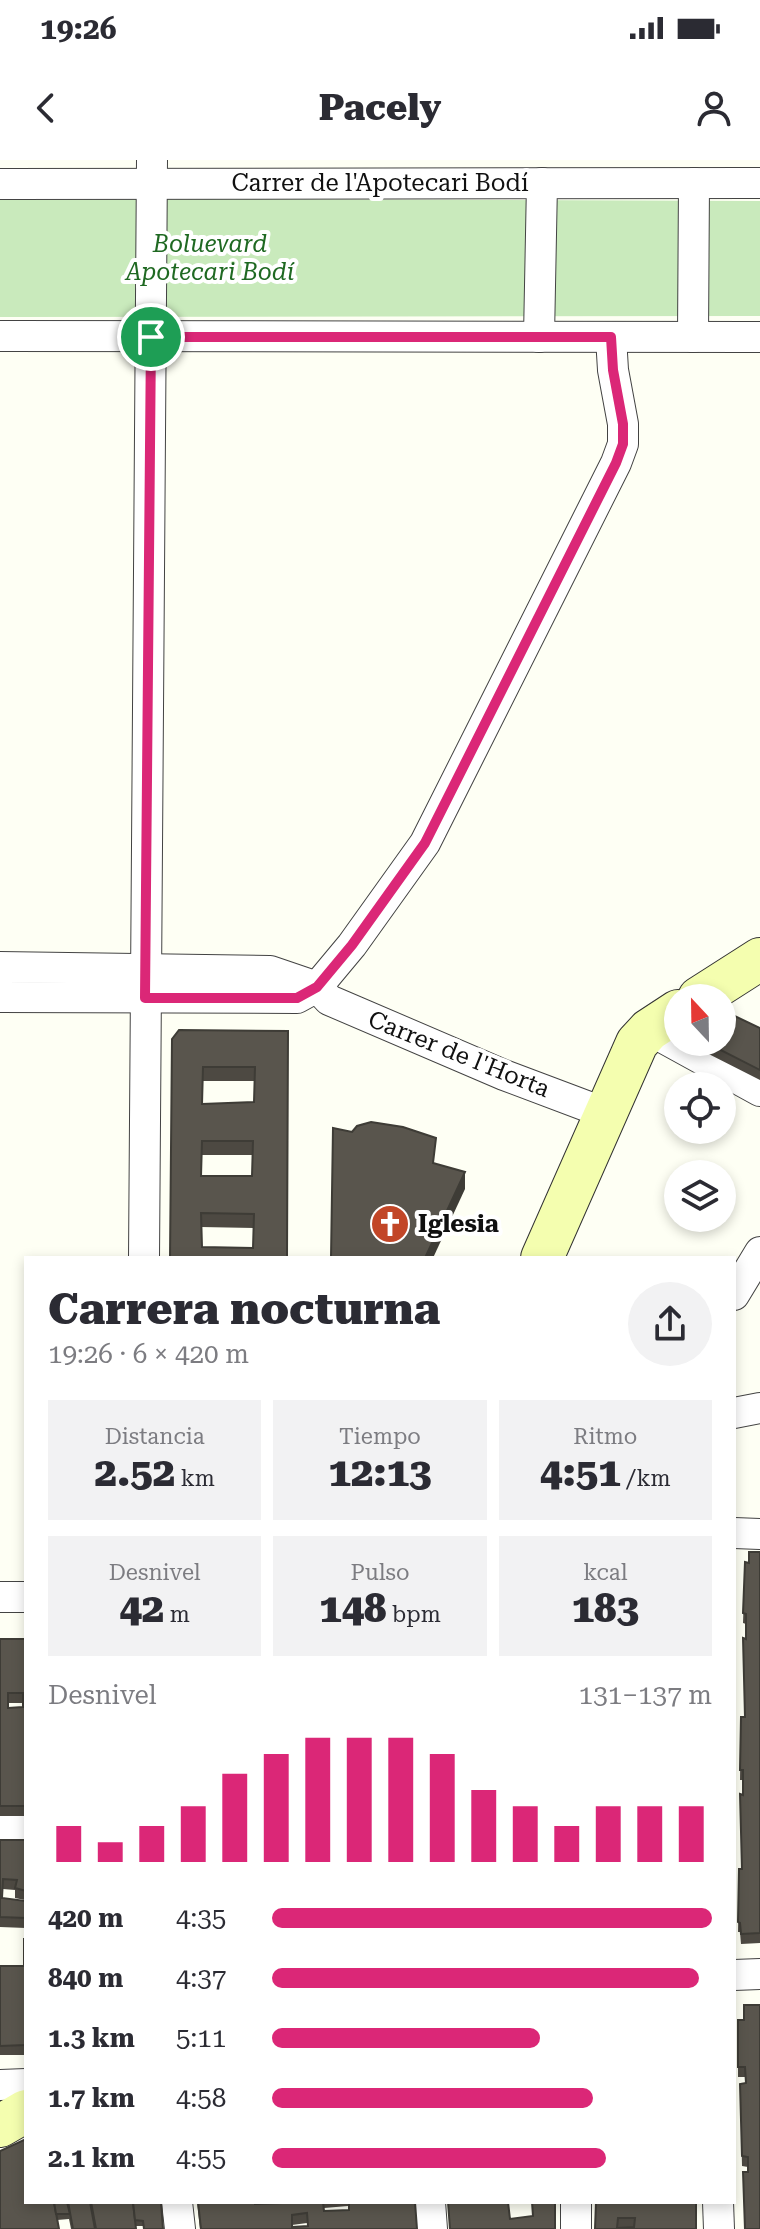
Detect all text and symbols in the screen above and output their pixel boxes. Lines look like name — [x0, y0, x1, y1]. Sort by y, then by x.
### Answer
text: 19:26 — [40, 11, 117, 46]
icon: back — [24, 86, 68, 130]
icon: person — [692, 86, 736, 130]
text: Pacely — [319, 87, 441, 129]
street label: Carrer de l'Apotecari Bodí — [231, 169, 529, 197]
park label: Boluevard Apotecari Bodí — [124, 230, 295, 286]
pin — [117, 303, 185, 371]
icon: arrive — [129, 315, 173, 359]
north arrow — [664, 984, 736, 1056]
map controls — [664, 984, 736, 1232]
street label: Carrer de l'Horta — [364, 1005, 554, 1103]
button: locate — [664, 1072, 736, 1144]
button: layers — [664, 1160, 736, 1232]
church icon: Iglesia — [369, 1203, 411, 1245]
place label: Iglesia — [418, 1210, 499, 1238]
button: share — [628, 1282, 712, 1366]
text: Carrera nocturna — [48, 1283, 440, 1335]
text: 19:26 · 6 × 420 m — [48, 1339, 249, 1369]
text: Distancia — [105, 1424, 205, 1449]
text: Tiempo — [339, 1424, 421, 1449]
text: Ritmo — [573, 1424, 637, 1449]
text: 2.52 — [95, 1449, 175, 1496]
text: 12:13 — [329, 1449, 431, 1496]
text: 4:51 — [540, 1449, 621, 1496]
text: km — [175, 1466, 215, 1491]
text: /km — [621, 1466, 671, 1491]
text: Desnivel — [109, 1560, 201, 1585]
text: Pulso — [351, 1560, 409, 1585]
text: kcal — [583, 1560, 627, 1585]
text: 42 — [119, 1585, 164, 1632]
text: 148 — [319, 1585, 386, 1632]
text: 183 — [572, 1585, 639, 1632]
text: m — [164, 1602, 190, 1627]
text: bpm — [386, 1602, 441, 1627]
text: Desnivel — [48, 1680, 157, 1710]
text: 131–137 m — [579, 1680, 712, 1710]
text: 420 m — [48, 1903, 123, 1933]
text: 4:35 — [176, 1903, 226, 1933]
text: 840 m — [48, 1963, 123, 1993]
text: 4:37 — [176, 1963, 226, 1993]
text: 1.3 km — [48, 2023, 135, 2053]
text: 5:11 — [176, 2023, 226, 2053]
text: 1.7 km — [48, 2083, 135, 2113]
text: 4:58 — [176, 2083, 226, 2113]
text: 2.1 km — [48, 2143, 135, 2173]
text: 4:55 — [176, 2143, 226, 2173]

